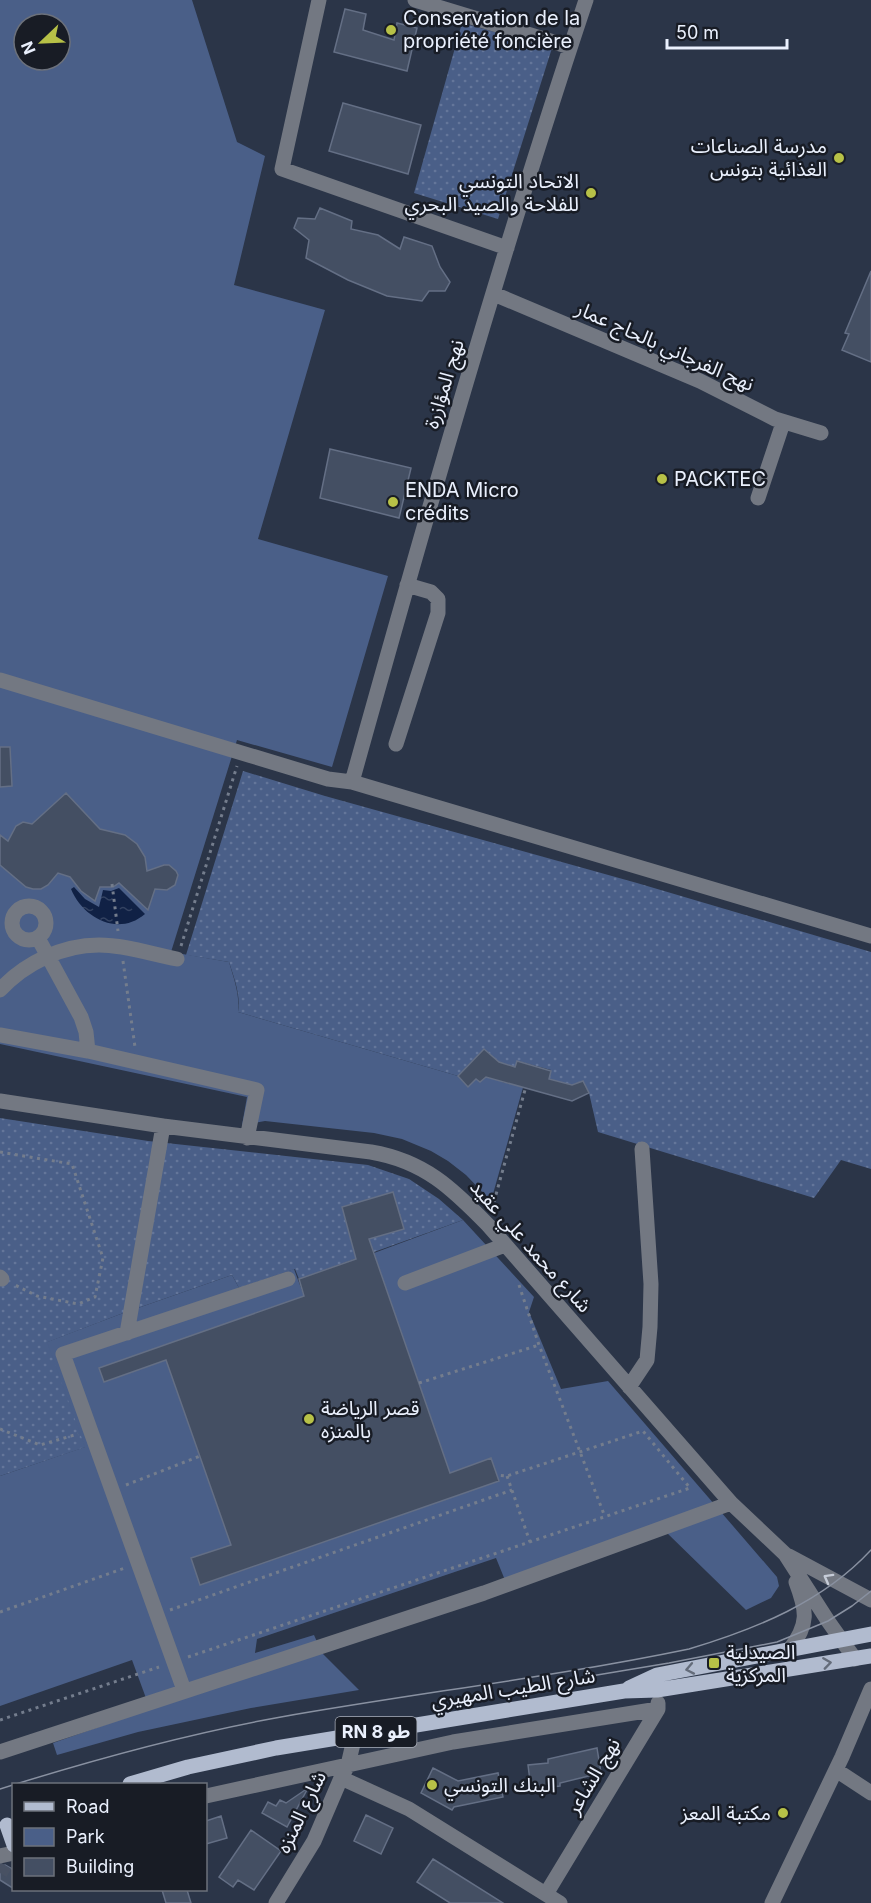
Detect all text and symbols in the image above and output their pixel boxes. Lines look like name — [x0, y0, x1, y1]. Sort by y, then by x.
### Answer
place label: Conservation de la propriété foncière — [403, 6, 580, 53]
north arrow — [12, 12, 72, 72]
scale bar — [667, 12, 787, 50]
text: 50 m — [676, 22, 719, 43]
marker: Conservation de la propriété foncière — [384, 23, 398, 37]
text: N — [17, 38, 40, 57]
place label: مدرسة الصناعات الغذائية بتونس — [691, 134, 827, 181]
marker: مدرسة الصناعات الغذائية بتونس — [832, 151, 846, 165]
place label: الاتحاد التونسي للفلاحة والصيد البحري — [405, 169, 579, 220]
marker: الاتحاد التونسي للفلاحة والصيد البحري — [584, 186, 598, 200]
street label: نهج الفرجاني بالحاج عمار — [570, 295, 758, 399]
street label: نهج المؤازرة — [419, 337, 472, 432]
place label: PACKTEC — [674, 467, 766, 491]
marker: PACKTEC — [655, 472, 669, 486]
place label: ENDA Micro crédits — [405, 478, 519, 525]
marker: ENDA Micro crédits — [386, 495, 400, 509]
street label: شارع محمد علي عقيد — [462, 1175, 597, 1320]
place label: قصر الرياضة بالمنزه — [321, 1396, 419, 1443]
marker: قصر الرياضة بالمنزه — [302, 1412, 316, 1426]
one-way arrow — [824, 1574, 834, 1585]
place label: الصيدلية المركزية — [726, 1640, 795, 1687]
marker: الصيدلية المركزية — [707, 1656, 721, 1670]
one-way arrow — [823, 1657, 832, 1669]
one-way arrow — [685, 1662, 695, 1675]
street label: شارع الطيب المهيري — [429, 1663, 597, 1716]
road number: RN 8 طو — [336, 1717, 416, 1747]
street label: نهج الشاعر — [560, 1733, 628, 1821]
street label: شارع المنزه — [271, 1767, 334, 1858]
place label: البنك التونسي — [444, 1773, 556, 1801]
marker: البنك التونسي — [425, 1778, 439, 1792]
legend — [12, 1783, 207, 1891]
text: Road — [66, 1796, 109, 1817]
place label: مكتبة المعز — [680, 1801, 771, 1825]
marker: مكتبة المعز — [776, 1806, 790, 1820]
text: Park — [66, 1826, 105, 1847]
text: Building — [66, 1856, 134, 1877]

